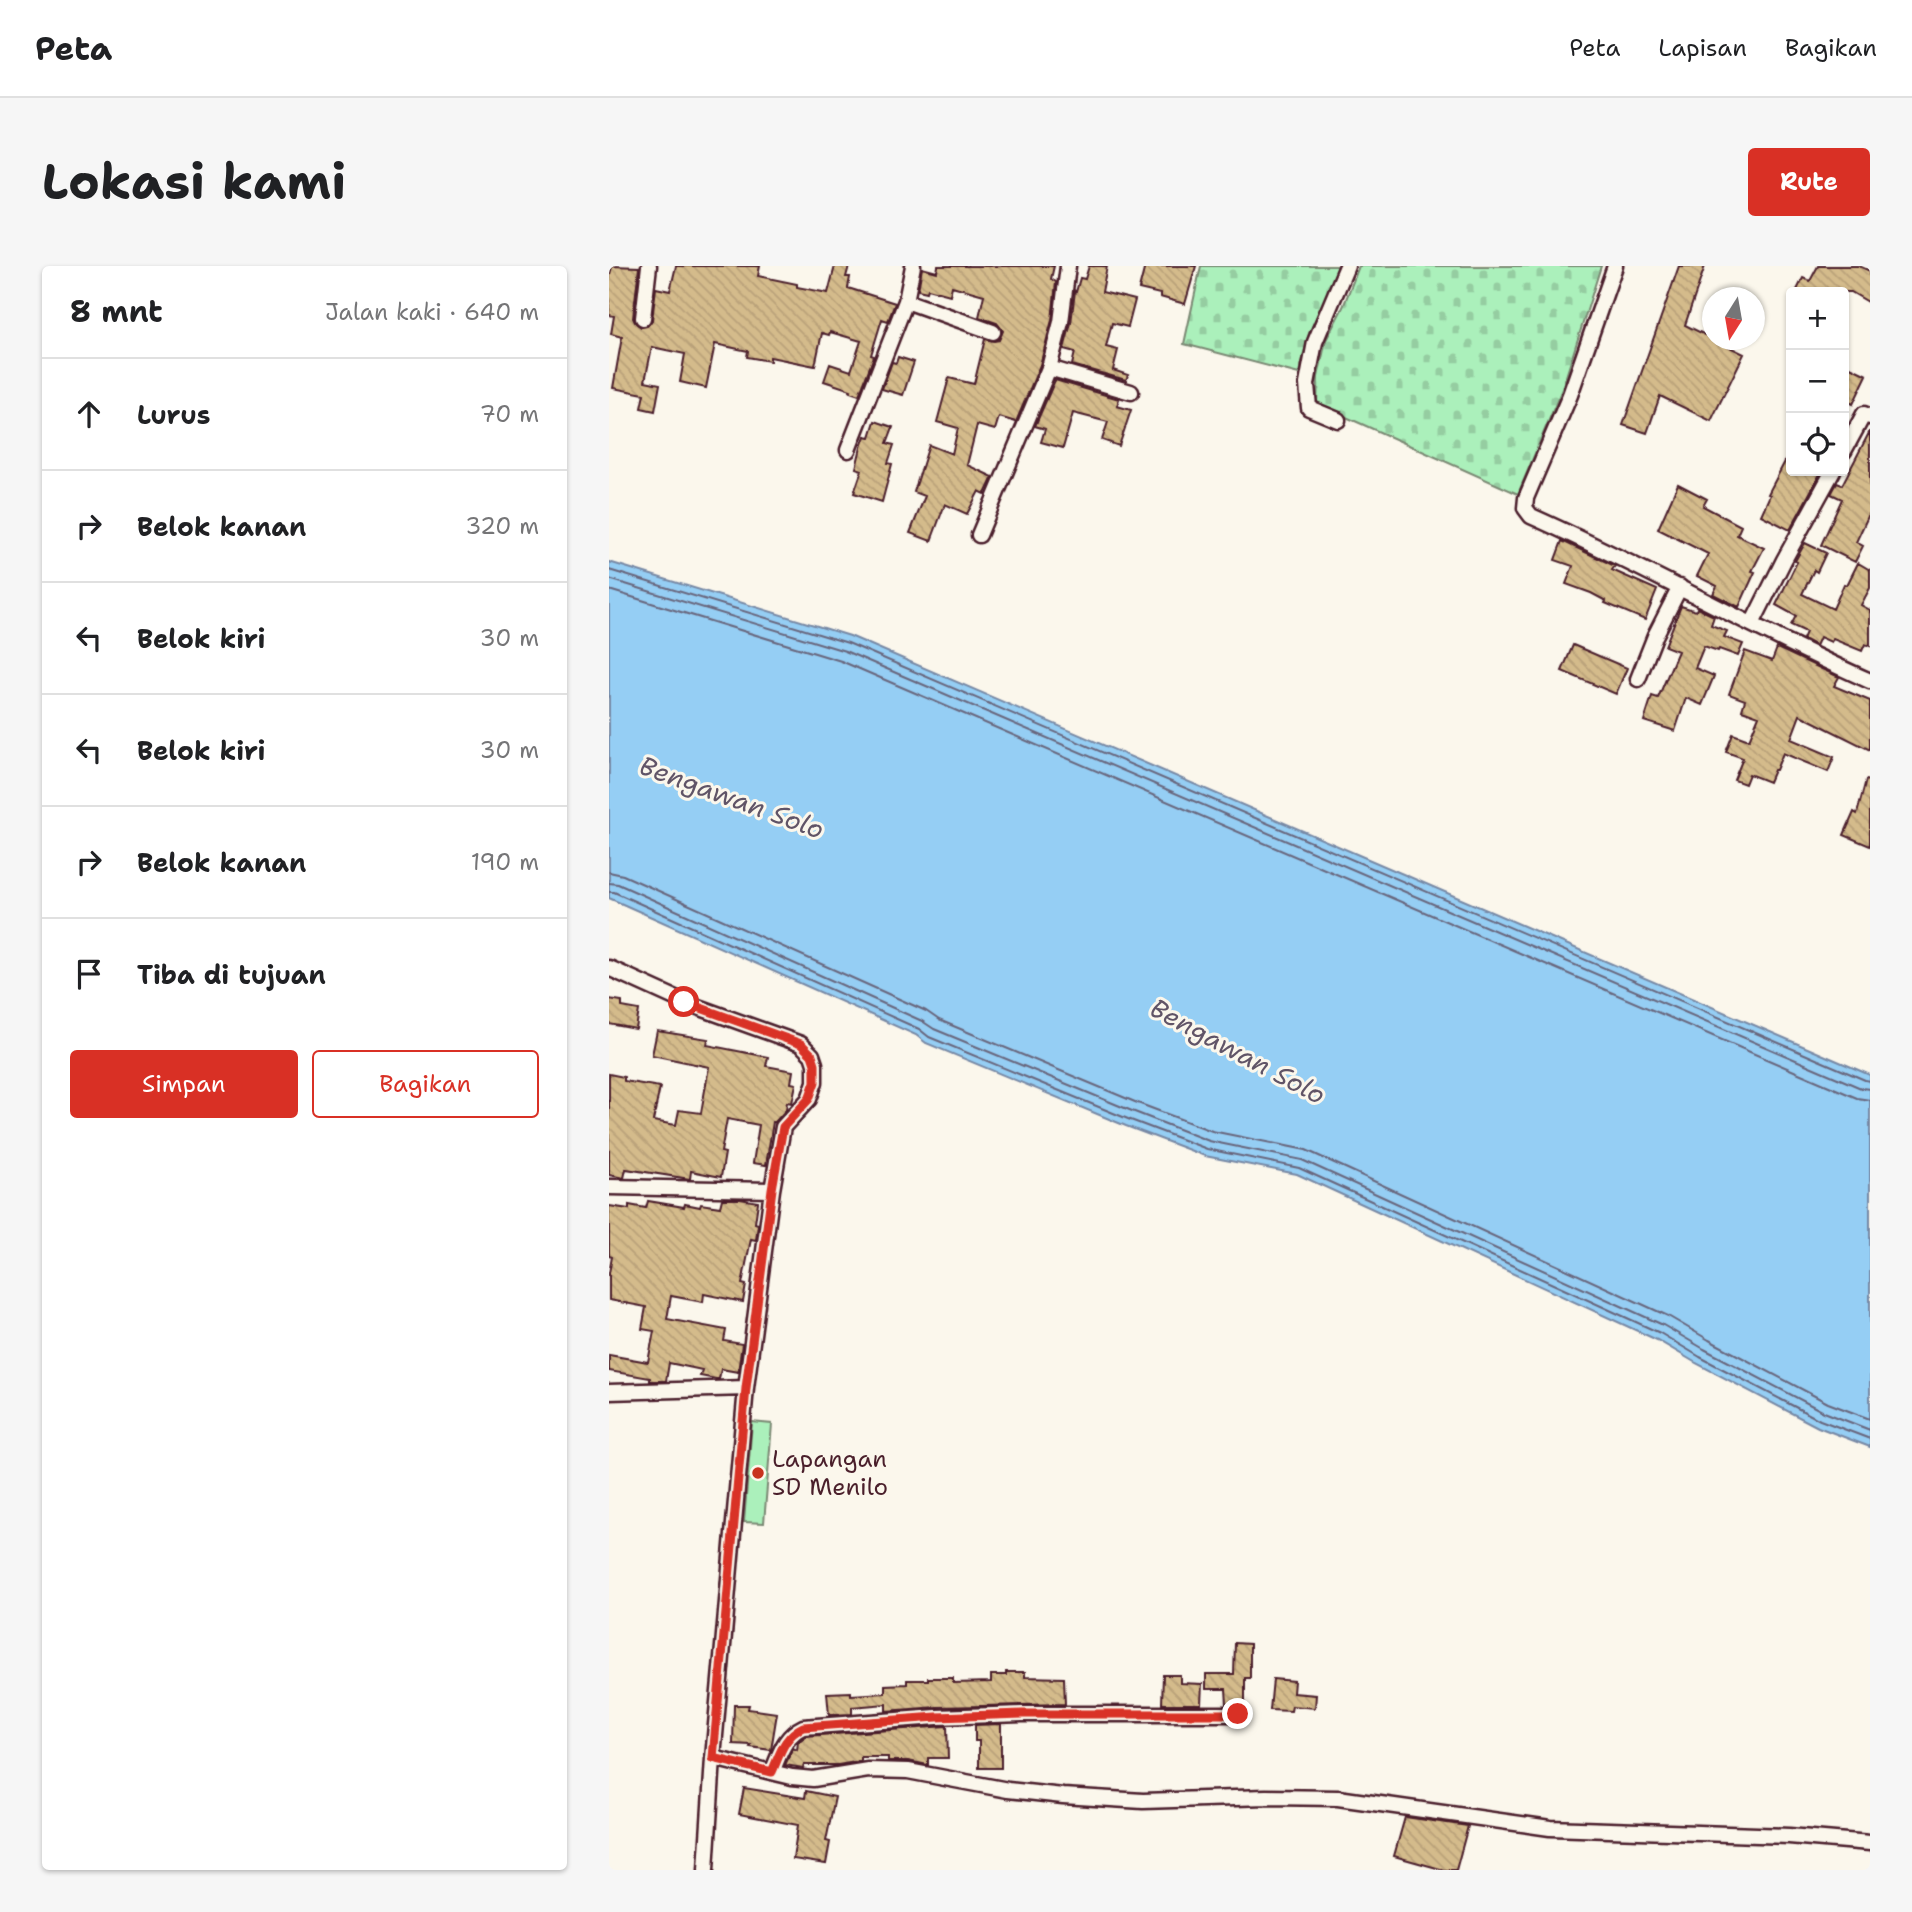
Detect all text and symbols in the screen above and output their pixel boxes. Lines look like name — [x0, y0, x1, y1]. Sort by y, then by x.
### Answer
text: Peta — [35, 26, 112, 71]
text: Peta — [1569, 32, 1620, 64]
text: Lapisan — [1658, 32, 1747, 64]
text: Bagikan — [1785, 32, 1877, 64]
button: Rute — [1748, 148, 1870, 216]
text: Lokasi kami — [42, 149, 346, 215]
north arrow — [1702, 287, 1765, 350]
map controls — [1786, 287, 1849, 476]
button: + — [1786, 287, 1849, 350]
text: 8 mnt — [70, 291, 163, 332]
text: Jalan kaki · 640 m — [325, 297, 539, 327]
button: − — [1786, 350, 1849, 413]
icon: ahead — [70, 395, 108, 433]
text: Lurus — [137, 397, 210, 432]
text: 70 m — [480, 399, 539, 429]
button: locate — [1786, 413, 1849, 476]
icon: right — [70, 507, 108, 545]
text: Belok kanan — [137, 509, 306, 544]
text: 320 m — [465, 511, 539, 541]
icon: left — [70, 619, 108, 657]
text: Belok kiri — [137, 621, 266, 656]
text: 30 m — [480, 623, 539, 653]
icon: left — [70, 731, 108, 769]
text: Belok kiri — [137, 733, 266, 768]
text: 30 m — [480, 735, 539, 765]
water label: Bengawan Solo — [635, 747, 829, 847]
icon: right — [70, 843, 108, 881]
text: Belok kanan — [137, 845, 306, 880]
text: 190 m — [471, 847, 539, 877]
icon: arrive — [70, 955, 108, 993]
text: Tiba di tujuan — [137, 957, 326, 992]
route start — [668, 986, 699, 1017]
water label: Bengawan Solo — [1144, 990, 1332, 1112]
button: Simpan — [70, 1050, 298, 1118]
button: Bagikan — [312, 1050, 539, 1118]
place label: Lapangan SD Menilo — [772, 1443, 888, 1503]
marker: Lapangan SD Menilo — [750, 1465, 766, 1481]
route end — [1222, 1698, 1253, 1729]

